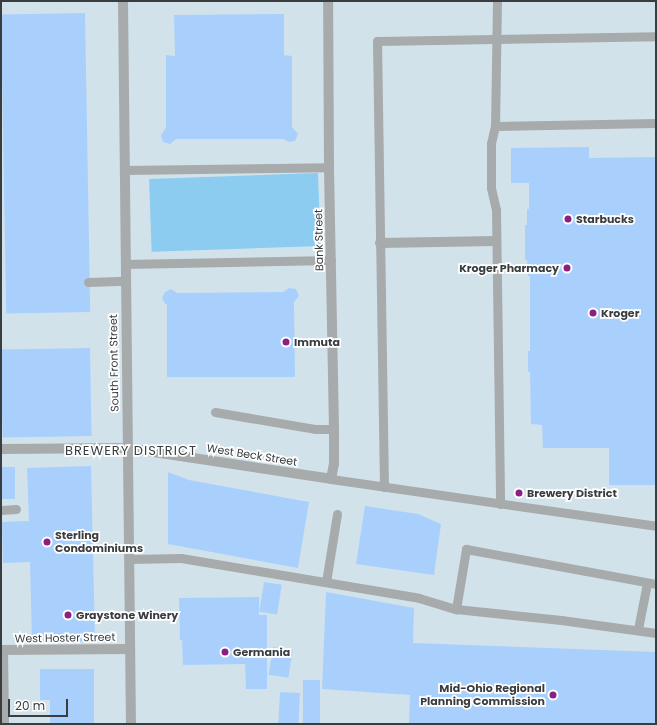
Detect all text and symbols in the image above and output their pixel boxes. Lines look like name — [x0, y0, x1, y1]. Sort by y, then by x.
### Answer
street label: Bank Street — [312, 209, 326, 271]
place label: Starbucks — [576, 212, 634, 226]
marker: Starbucks — [563, 214, 573, 224]
place label: Kroger Pharmacy — [459, 261, 559, 275]
marker: Kroger Pharmacy — [562, 263, 572, 273]
place label: Kroger — [601, 306, 639, 320]
marker: Kroger — [588, 308, 598, 318]
street label: South Front Street — [107, 314, 121, 412]
place label: Immuta — [294, 335, 340, 349]
marker: Immuta — [281, 337, 291, 347]
street label: West Beck Street — [206, 441, 298, 469]
district label: BREWERY DISTRICT — [65, 443, 197, 459]
place label: Brewery District — [527, 486, 617, 500]
marker: Brewery District — [514, 488, 524, 498]
place label: Sterling Condominiums — [55, 529, 143, 555]
marker: Sterling Condominiums — [42, 537, 52, 547]
place label: Graystone Winery — [76, 608, 178, 622]
marker: Graystone Winery — [63, 610, 73, 620]
street label: West Hoster Street — [15, 631, 115, 645]
place label: Germania — [233, 645, 290, 659]
marker: Germania — [220, 647, 230, 657]
place label: Mid-Ohio Regional Planning Commission — [420, 682, 545, 708]
marker: Mid-Ohio Regional Planning Commission — [548, 690, 558, 700]
scale bar — [10, 691, 70, 717]
text: 20 m — [15, 697, 45, 714]

